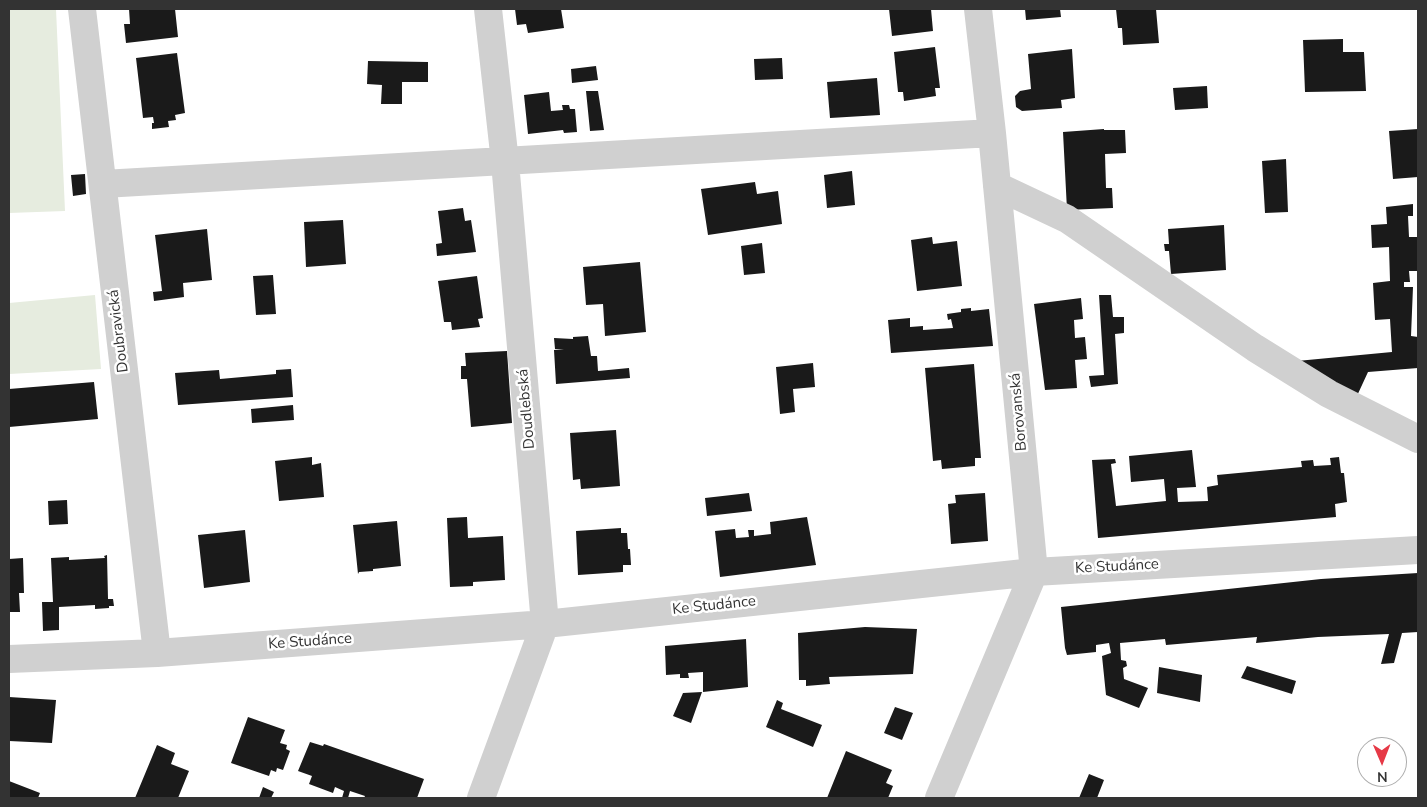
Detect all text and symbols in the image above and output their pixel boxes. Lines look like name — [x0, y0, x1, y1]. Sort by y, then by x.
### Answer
street label: Doubravická — [105, 289, 133, 373]
street label: Doudlebská — [515, 368, 539, 450]
street label: Borovanská — [1007, 372, 1031, 452]
street label: Ke Studánce — [1075, 556, 1159, 578]
street label: Ke Studánce — [671, 593, 757, 619]
street label: Ke Studánce — [268, 630, 352, 654]
north arrow — [1357, 737, 1407, 787]
text: N — [1377, 767, 1388, 786]

